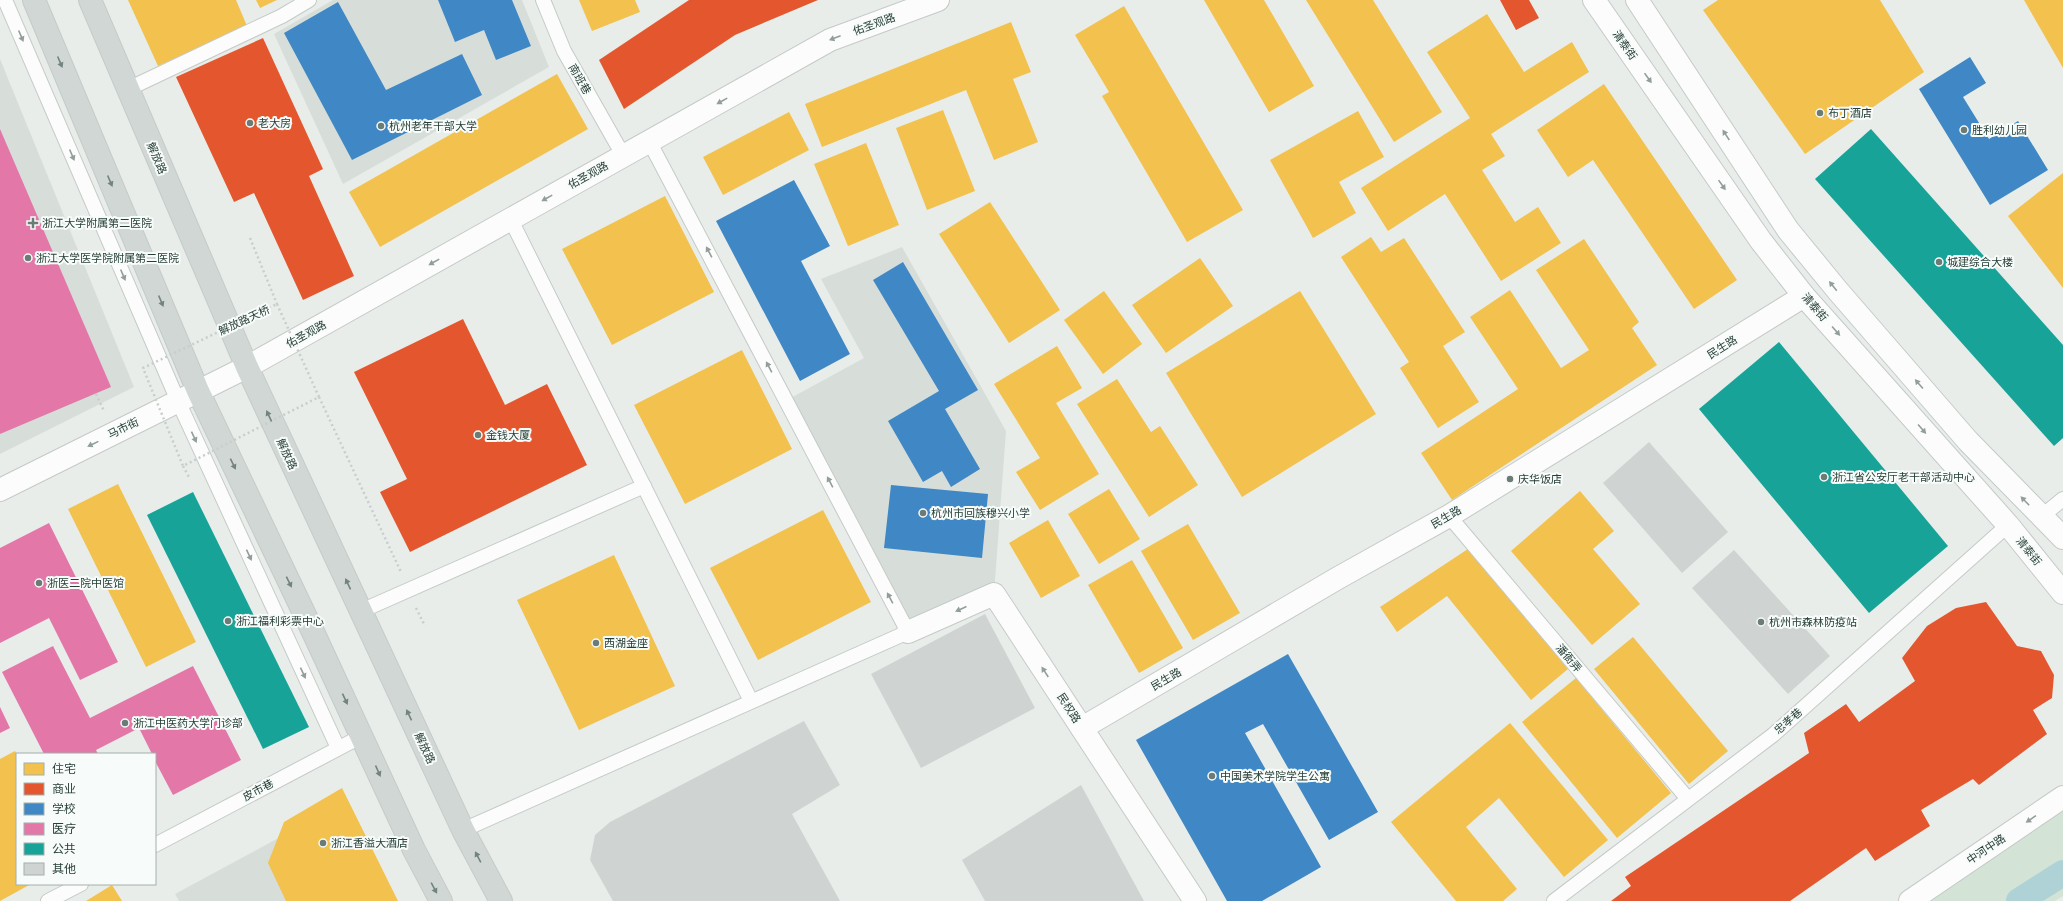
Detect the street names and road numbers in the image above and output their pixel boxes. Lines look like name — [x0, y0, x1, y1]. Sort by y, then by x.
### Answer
street label: 佑圣观路 — [851, 10, 897, 37]
street label: 清泰街 — [1611, 27, 1640, 62]
street label: 南班巷 — [567, 61, 594, 96]
street label: 解放路 — [145, 140, 170, 176]
street label: 佑圣观路 — [565, 158, 610, 191]
street label: 清泰街 — [1800, 290, 1831, 323]
street label: 解放路天桥 — [216, 302, 271, 337]
street label: 佑圣观路 — [283, 317, 328, 350]
street label: 民生路 — [1704, 332, 1739, 361]
street label: 马市街 — [105, 414, 140, 441]
street label: 解放路 — [275, 436, 300, 471]
street label: 民生路 — [1428, 503, 1463, 530]
street label: 清泰街 — [2014, 534, 2045, 568]
street label: 潘衙弄 — [1554, 641, 1585, 674]
street label: 民生路 — [1148, 665, 1183, 692]
street label: 民权路 — [1055, 690, 1084, 725]
street label: 忠孝巷 — [1771, 705, 1804, 736]
street label: 解放路 — [413, 730, 438, 765]
street label: 皮市巷 — [240, 776, 275, 803]
street label: 中河中路 — [1964, 831, 2008, 866]

